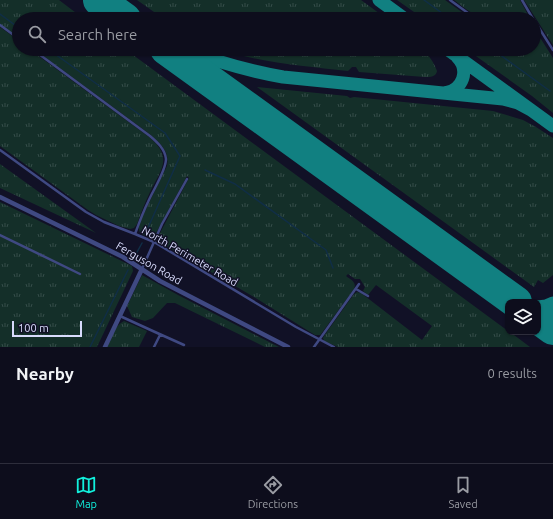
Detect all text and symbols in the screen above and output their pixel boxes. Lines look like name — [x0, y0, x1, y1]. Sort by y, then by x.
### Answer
search box — [12, 12, 541, 56]
icon: search — [26, 23, 48, 45]
text: Search here — [58, 26, 137, 43]
street label: North Perimeter Road — [140, 224, 240, 288]
street label: Ferguson Road — [114, 239, 184, 287]
map controls — [505, 299, 541, 335]
button: layers — [505, 299, 541, 335]
scale bar — [12, 319, 82, 338]
text: 100 m — [18, 322, 49, 334]
text: Nearby — [16, 364, 74, 383]
text: 0 results — [487, 366, 537, 380]
tab: Map — [75, 474, 97, 510]
tab: Directions — [248, 474, 298, 510]
tab: Saved — [448, 474, 478, 510]

